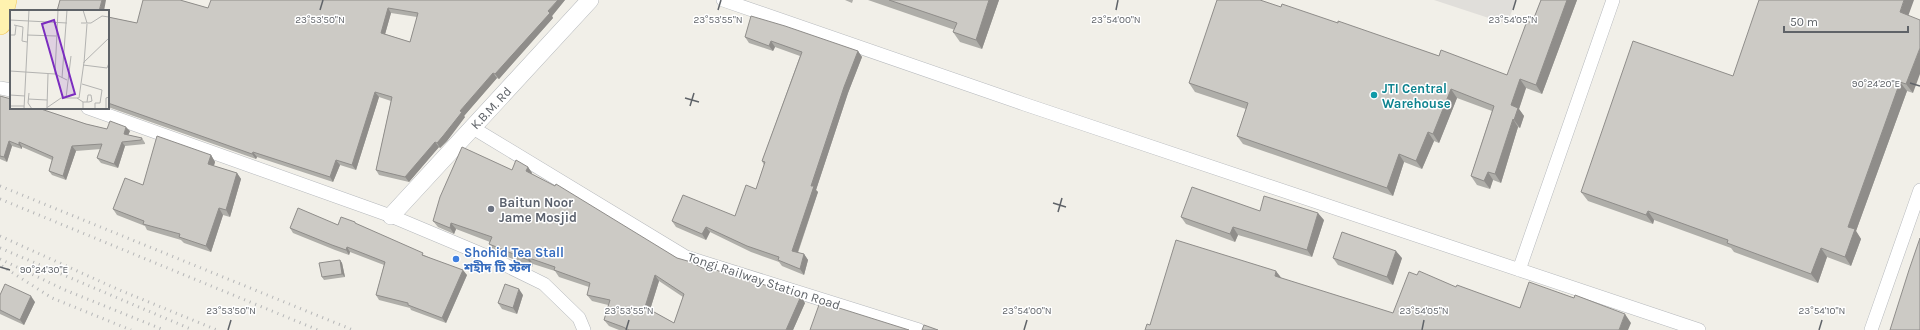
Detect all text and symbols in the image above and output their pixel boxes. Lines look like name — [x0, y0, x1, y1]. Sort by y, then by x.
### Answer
scale bar — [1784, 8, 1908, 34]
inset map — [10, 10, 109, 109]
text: 23°53'50"N — [295, 14, 345, 26]
text: 23°53'55"N — [693, 14, 743, 26]
text: 23°54'00"N — [1091, 14, 1141, 26]
text: 23°54'05"N — [1488, 14, 1538, 26]
text: 50 m — [1790, 15, 1818, 29]
text: 90°24'20"E — [1852, 78, 1900, 90]
place label: JTI Central Warehouse — [1382, 81, 1451, 111]
street label: K.B.M. Rd — [468, 84, 514, 132]
marker: JTI Central Warehouse — [1369, 90, 1379, 100]
place label: Baitun Noor Jame Mosjid — [499, 195, 577, 225]
marker: Baitun Noor Jame Mosjid — [486, 204, 496, 214]
place label: Shohid Tea Stall শহীদ টি স্টল — [463, 245, 564, 275]
street label: Tongi Railway Station Road — [686, 249, 842, 313]
marker: Shohid Tea Stall শহীদ টি স্টল — [451, 254, 461, 264]
text: 90°24'30"E — [20, 264, 68, 276]
text: 23°53'50"N — [206, 305, 256, 317]
text: 23°53'55"N — [604, 305, 654, 317]
text: 23°54'00"N — [1002, 305, 1052, 317]
text: 23°54'05"N — [1399, 305, 1449, 317]
text: 23°54'10"N — [1799, 305, 1845, 317]

